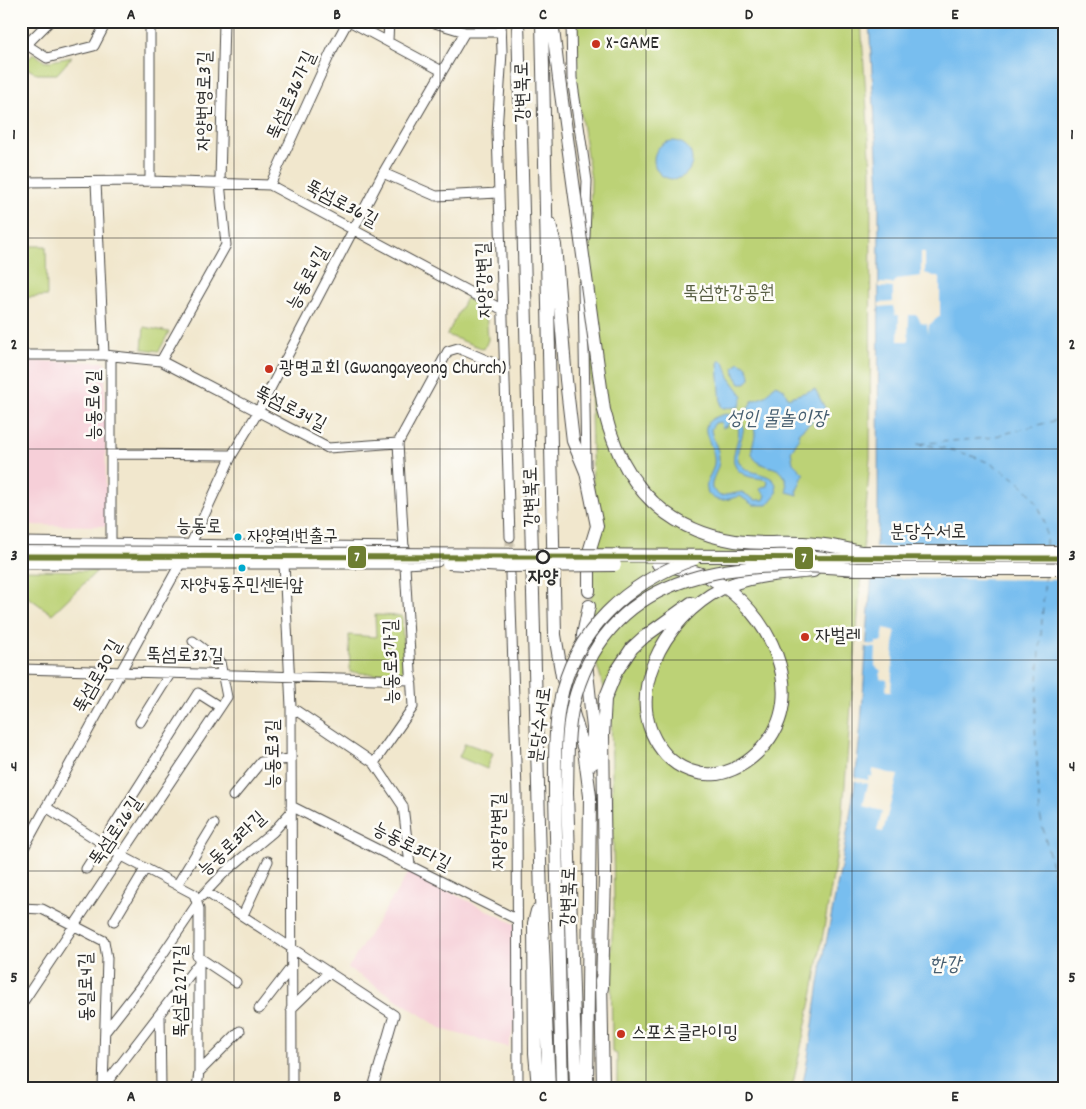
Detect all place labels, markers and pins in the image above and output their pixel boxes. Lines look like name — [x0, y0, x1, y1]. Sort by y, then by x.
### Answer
place label: X-GAME — [606, 31, 659, 58]
marker: X-GAME — [590, 38, 602, 50]
place label: 광명교회 (Gwangayeong Church) — [279, 356, 507, 383]
marker: 광명교회 (Gwangayeong Church) — [263, 363, 275, 375]
place label: 자양역1번출구 — [247, 525, 338, 550]
marker: 자양역1번출구 — [233, 532, 243, 542]
marker: 자양 — [536, 550, 550, 564]
marker: 자양4동주민센터앞 — [237, 563, 247, 573]
place label: 자양 — [528, 565, 559, 592]
place label: 자양4동주민센터앞 — [180, 574, 304, 599]
place label: 자벌레 — [815, 624, 861, 651]
marker: 자벌레 — [799, 631, 811, 643]
place label: 스포츠클라이밍 — [631, 1021, 738, 1048]
marker: 스포츠클라이밍 — [615, 1028, 627, 1040]

